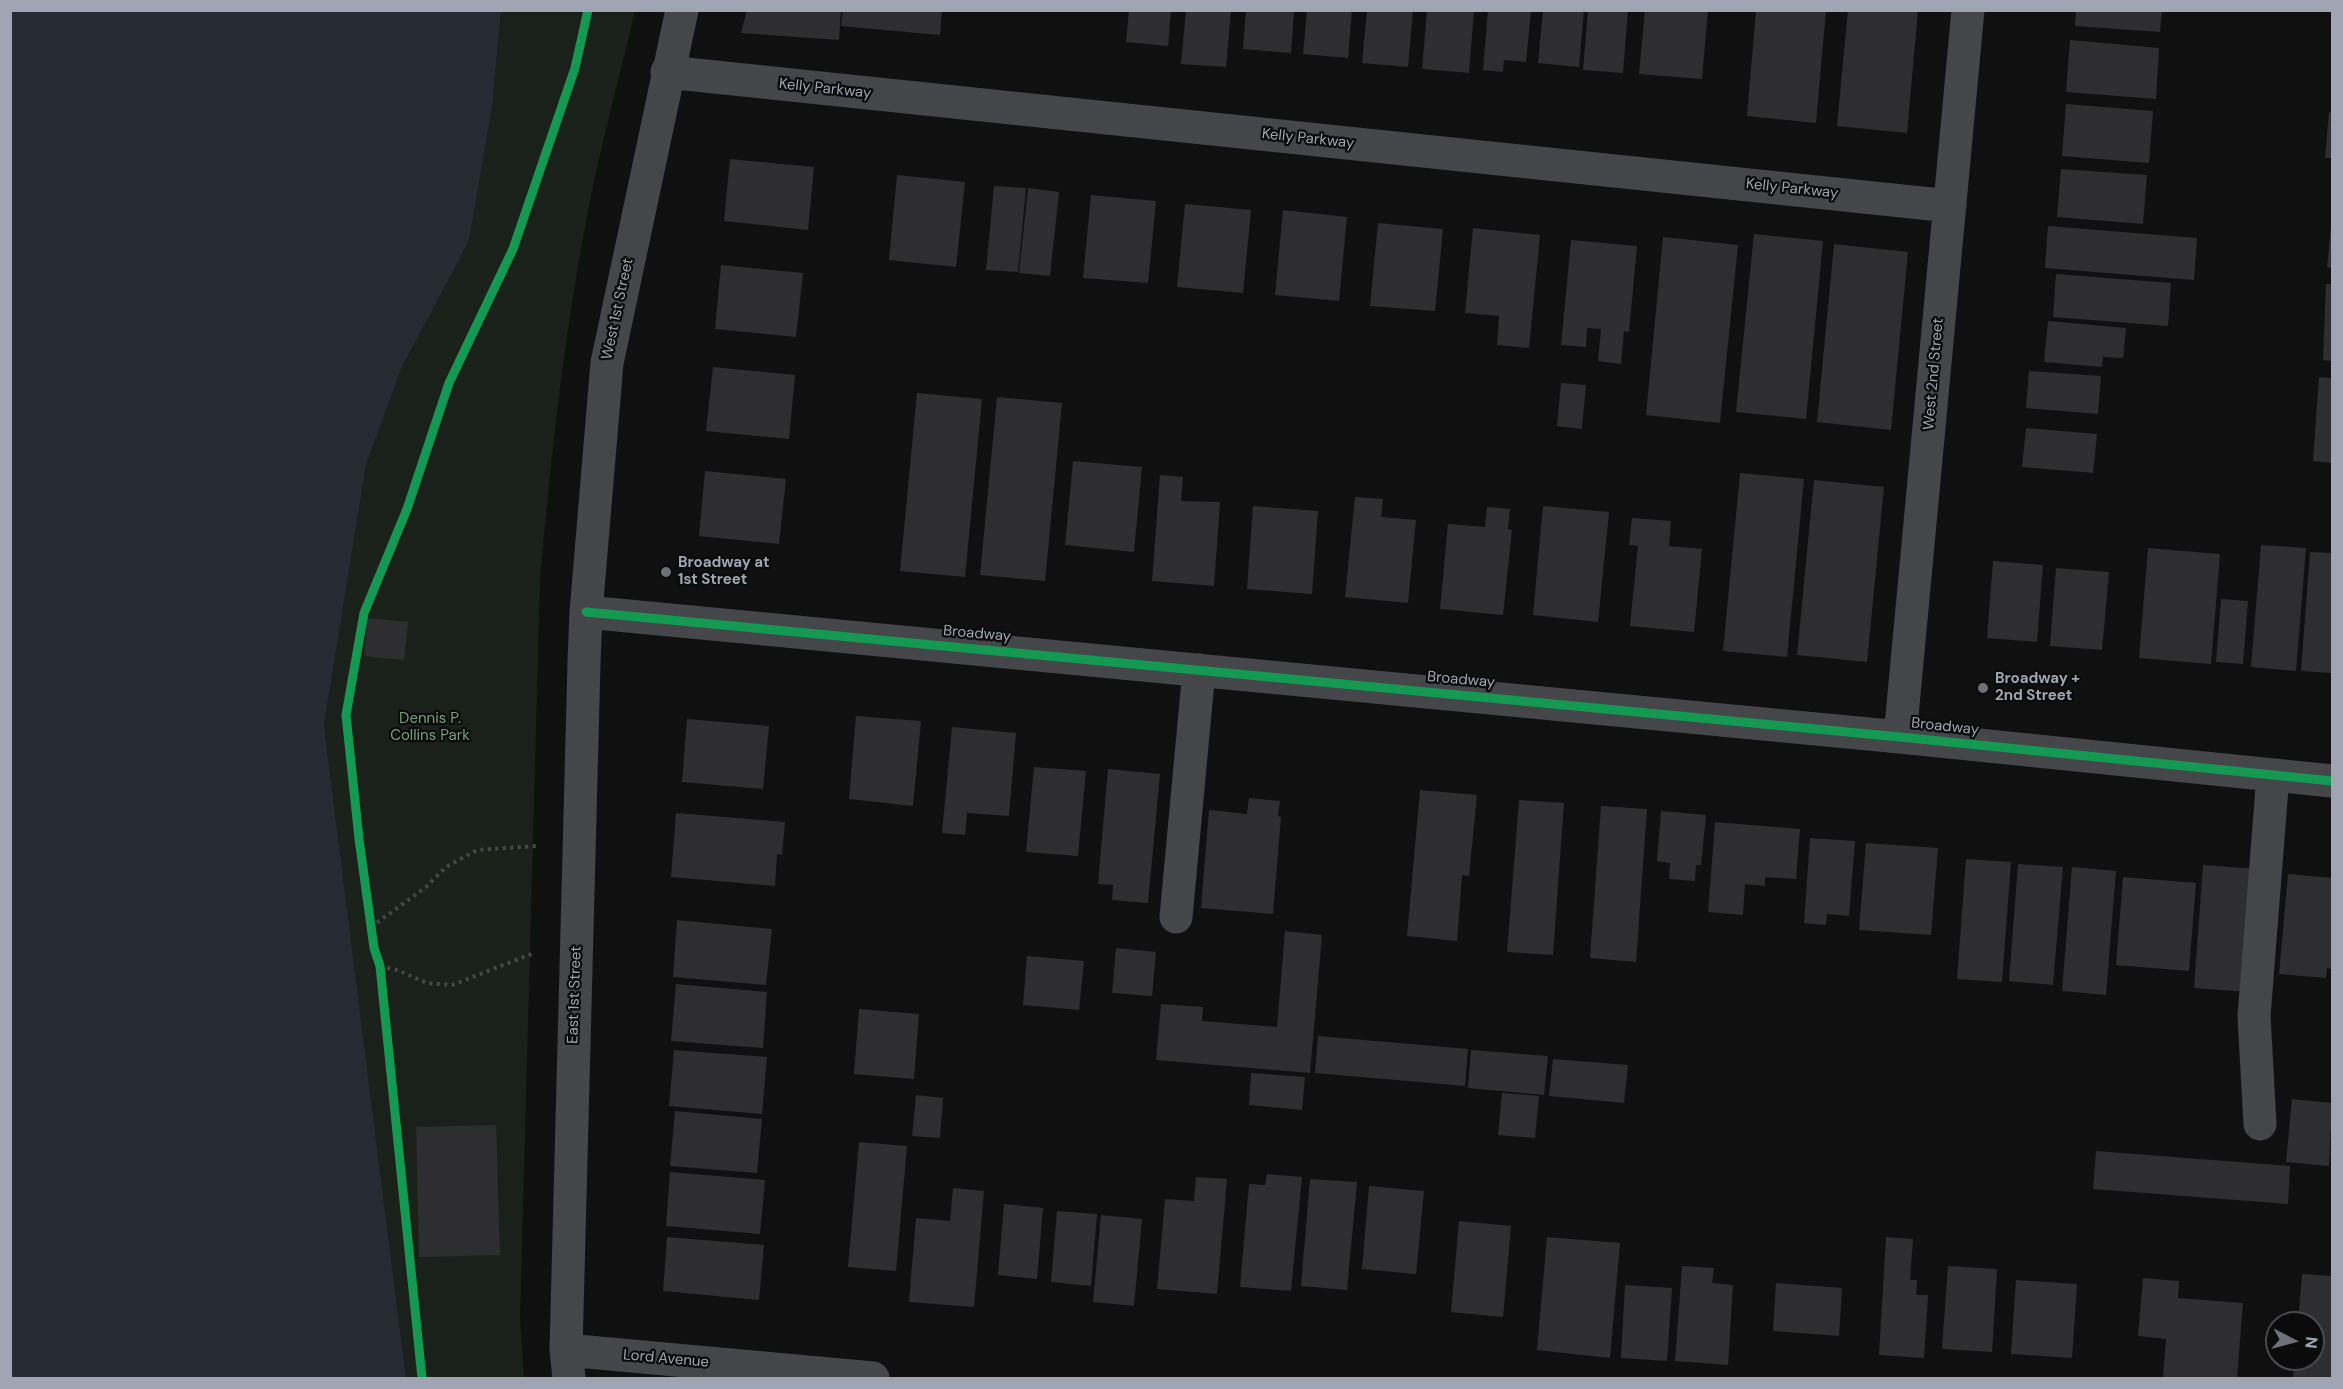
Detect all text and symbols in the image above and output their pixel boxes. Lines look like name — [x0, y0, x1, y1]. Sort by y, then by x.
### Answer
street label: Kelly Parkway — [778, 75, 872, 103]
street label: Kelly Parkway — [1261, 125, 1355, 153]
street label: Kelly Parkway — [1745, 175, 1839, 203]
street label: West 1st Street — [598, 256, 638, 362]
street label: West 2nd Street — [1920, 317, 1948, 431]
place label: Broadway at 1st Street — [678, 554, 770, 589]
marker: Broadway at 1st Street — [659, 565, 673, 579]
street label: Broadway — [942, 622, 1012, 646]
street label: Broadway — [1426, 668, 1496, 692]
place label: Broadway + 2nd Street — [1995, 670, 2080, 705]
marker: Broadway + 2nd Street — [1976, 681, 1990, 695]
park label: Dennis P. Collins Park — [390, 710, 470, 745]
street label: Broadway — [1910, 714, 1980, 740]
street label: East 1st Street — [564, 946, 586, 1044]
north arrow — [2265, 1311, 2325, 1371]
text: N — [2300, 1336, 2322, 1350]
street label: Lord Avenue — [622, 1346, 710, 1372]

